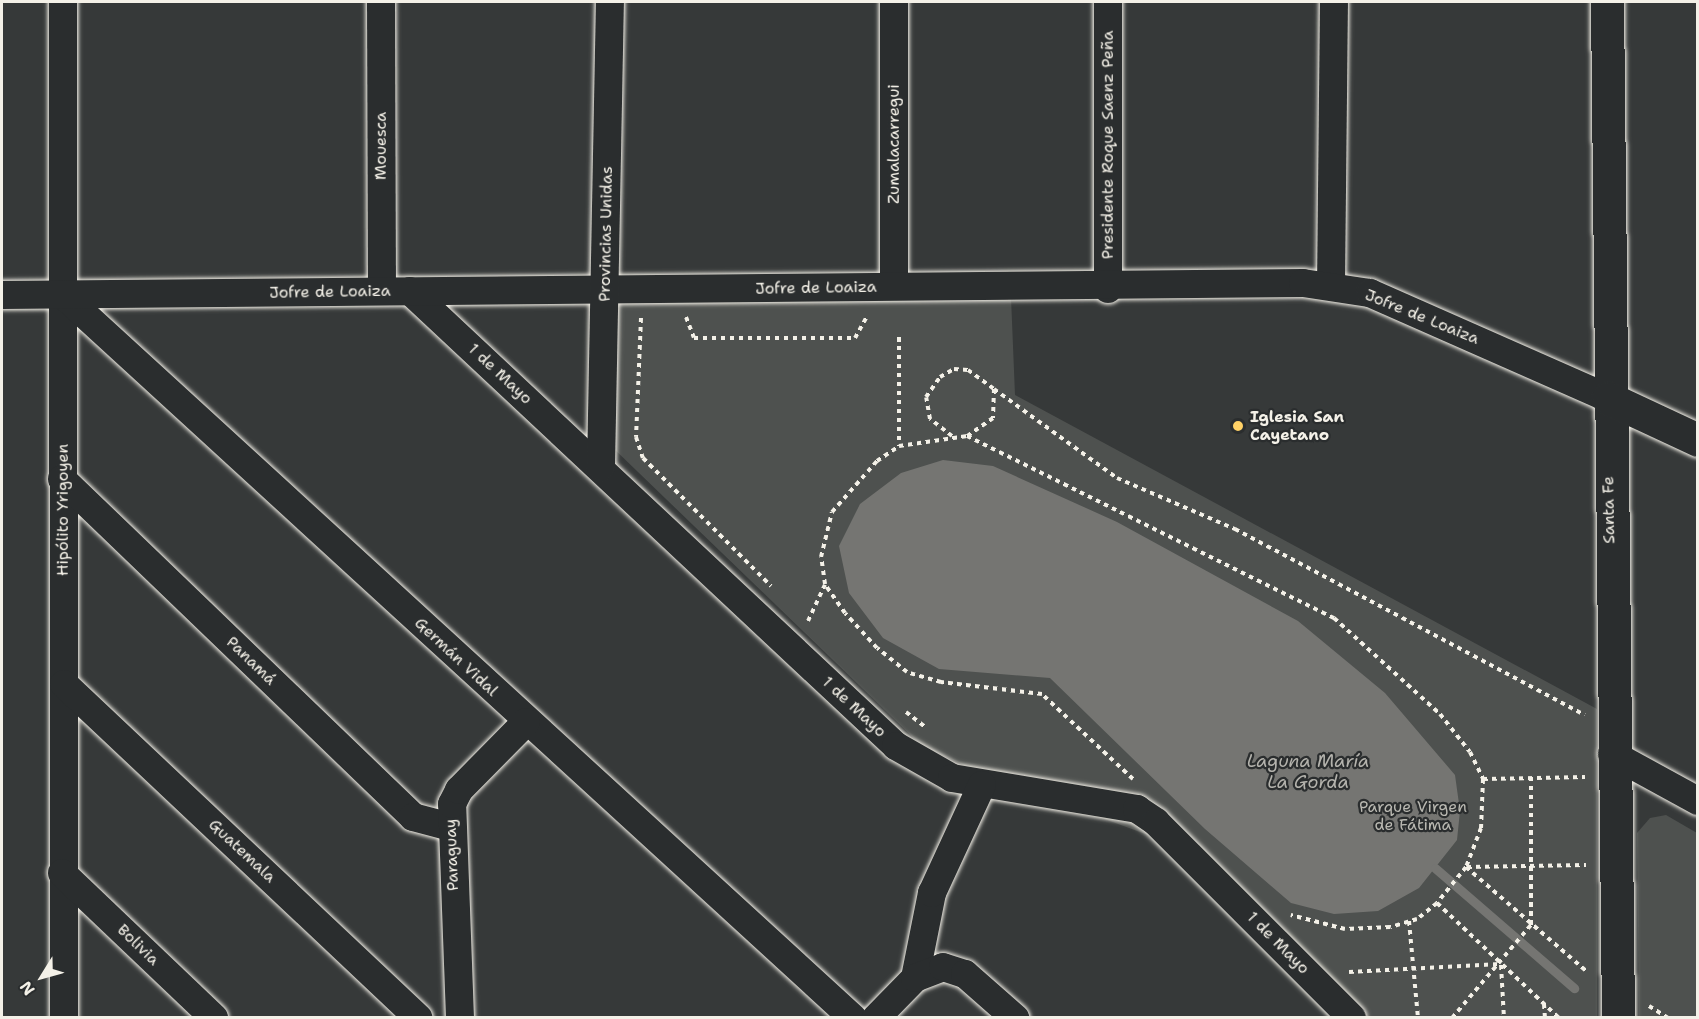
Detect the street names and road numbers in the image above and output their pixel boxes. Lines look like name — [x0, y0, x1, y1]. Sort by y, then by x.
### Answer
street label: Presidente Roque Saenz Peña — [1098, 31, 1118, 259]
street label: Zumalacarregui — [884, 84, 904, 204]
street label: Mouesca — [371, 112, 391, 180]
street label: Provincias Unidas — [595, 166, 617, 302]
street label: Jofre de Loaiza — [755, 277, 877, 299]
street label: Jofre de Loaiza — [269, 281, 391, 303]
street label: Jofre de Loaiza — [1362, 285, 1482, 349]
street label: 1 de Mayo — [464, 340, 536, 408]
street label: Hipólito Yrigoyen — [53, 444, 73, 576]
street label: Santa Fe — [1599, 476, 1619, 544]
street label: Germán Vidal — [410, 614, 502, 700]
street label: Panamá — [222, 633, 280, 689]
street label: 1 de Mayo — [818, 673, 890, 741]
street label: Guatemala — [204, 815, 280, 887]
street label: Paraguay — [441, 819, 463, 891]
street label: 1 de Mayo — [1243, 908, 1313, 978]
street label: Bolivia — [113, 920, 163, 970]

